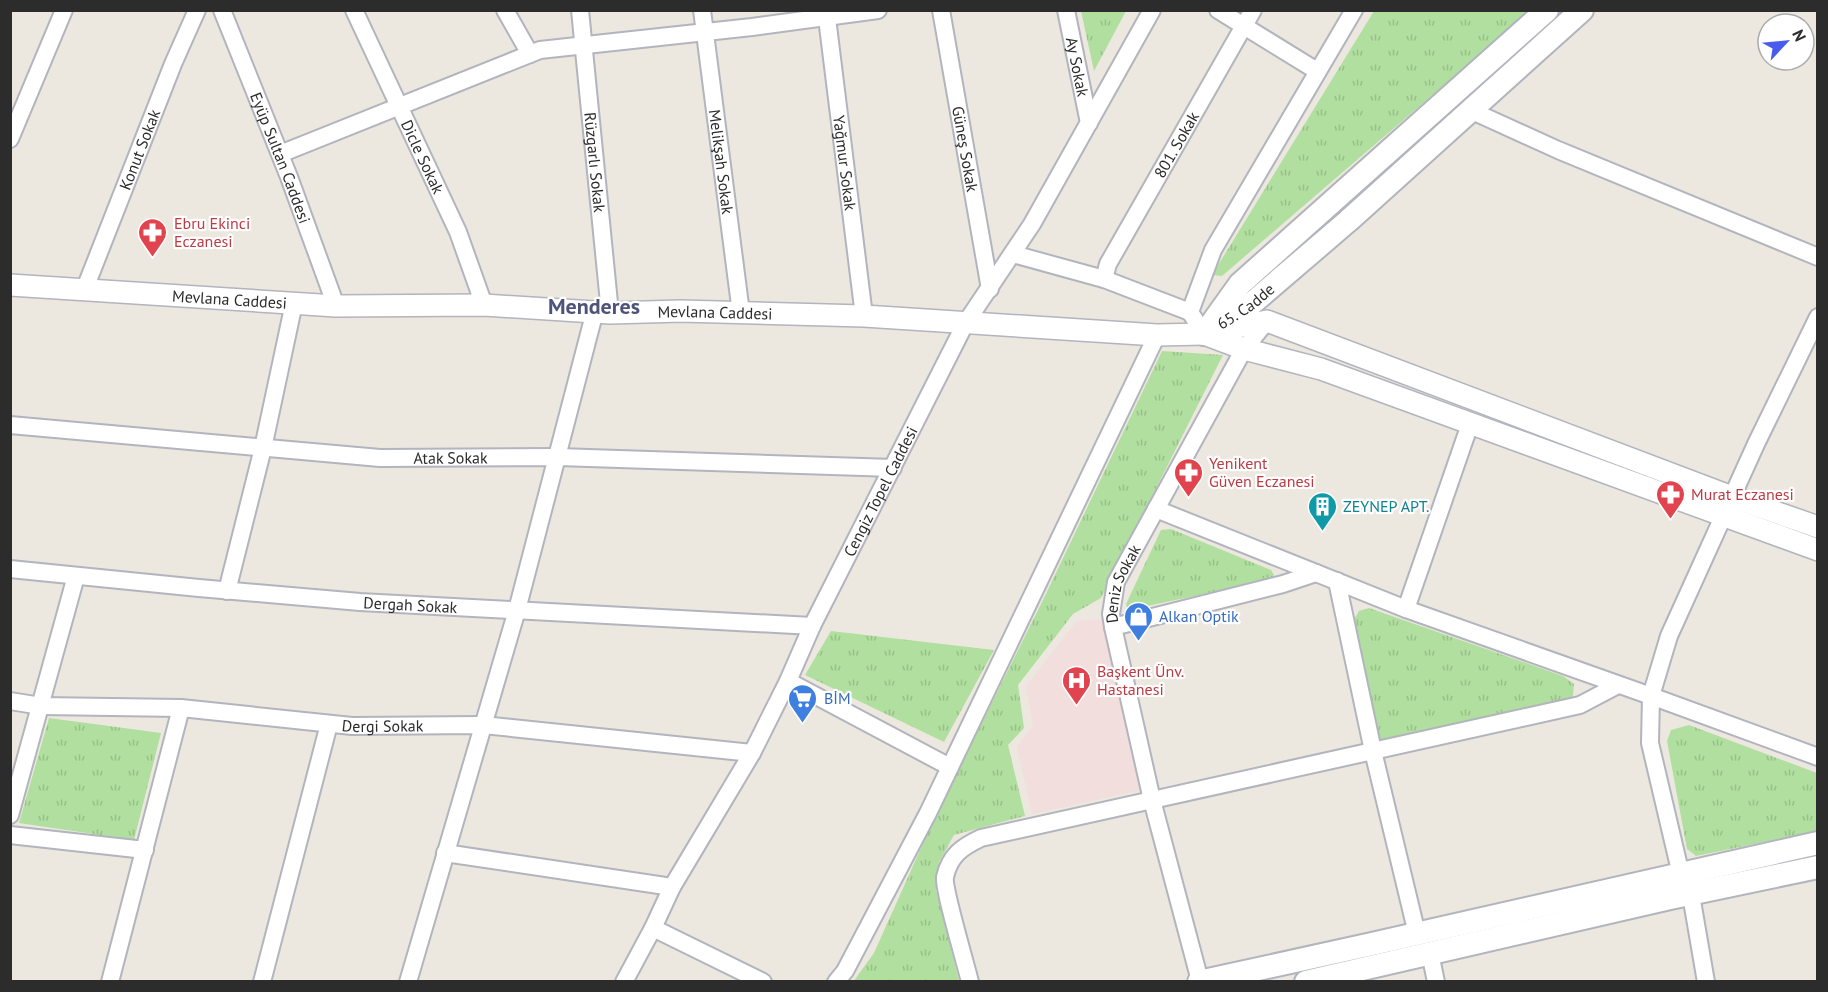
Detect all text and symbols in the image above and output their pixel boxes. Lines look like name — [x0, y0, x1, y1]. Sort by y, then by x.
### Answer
north arrow — [1756, 12, 1816, 72]
text: N — [1788, 26, 1811, 45]
street label: Ay Sokak — [1062, 35, 1093, 99]
street label: Eyüp Sultan Caddesi — [246, 89, 315, 226]
street label: Güneş Sokak — [948, 104, 983, 194]
street label: Konut Sokak — [115, 106, 164, 193]
street label: Melikşah Sokak — [705, 108, 738, 216]
street label: 801. Sokak — [1149, 108, 1203, 181]
street label: Rüzgarlı Sokak — [580, 111, 610, 214]
street label: Yağmur Sokak — [829, 114, 861, 212]
street label: Dicle Sokak — [397, 116, 449, 197]
place label: Ebru Ekinci Eczanesi — [174, 213, 250, 251]
pharmacy icon: Ebru Ekinci Eczanesi — [137, 216, 169, 258]
street label: 65. Cadde — [1213, 279, 1278, 333]
street label: Mevlana Caddesi — [172, 285, 288, 313]
district label: Menderes — [548, 292, 640, 320]
street label: Mevlana Caddesi — [657, 301, 773, 323]
street label: Cengiz Topel Caddesi — [839, 423, 922, 560]
street label: Atak Sokak — [413, 447, 488, 468]
place label: Yenikent Güven Eczanesi — [1209, 453, 1315, 491]
pharmacy icon: Yenikent Güven Eczanesi — [1172, 456, 1204, 498]
pharmacy icon: Murat Eczanesi — [1654, 478, 1686, 520]
place label: Murat Eczanesi — [1691, 484, 1794, 504]
building icon: ZEYNEP APT. — [1306, 490, 1338, 532]
place label: ZEYNEP APT. — [1343, 496, 1429, 516]
street label: Deniz Sokak — [1101, 541, 1145, 625]
street label: Dergah Sokak — [363, 592, 458, 617]
shop icon: Alkan Optik — [1122, 600, 1154, 642]
place label: Alkan Optik — [1159, 606, 1239, 626]
place label: Başkent Ünv. Hastanesi — [1097, 661, 1184, 699]
hospital icon: Başkent Ünv. Hastanesi — [1060, 664, 1092, 706]
supermarket icon: BİM — [787, 682, 819, 724]
place label: BİM — [824, 688, 851, 708]
street label: Dergi Sokak — [341, 715, 424, 736]

